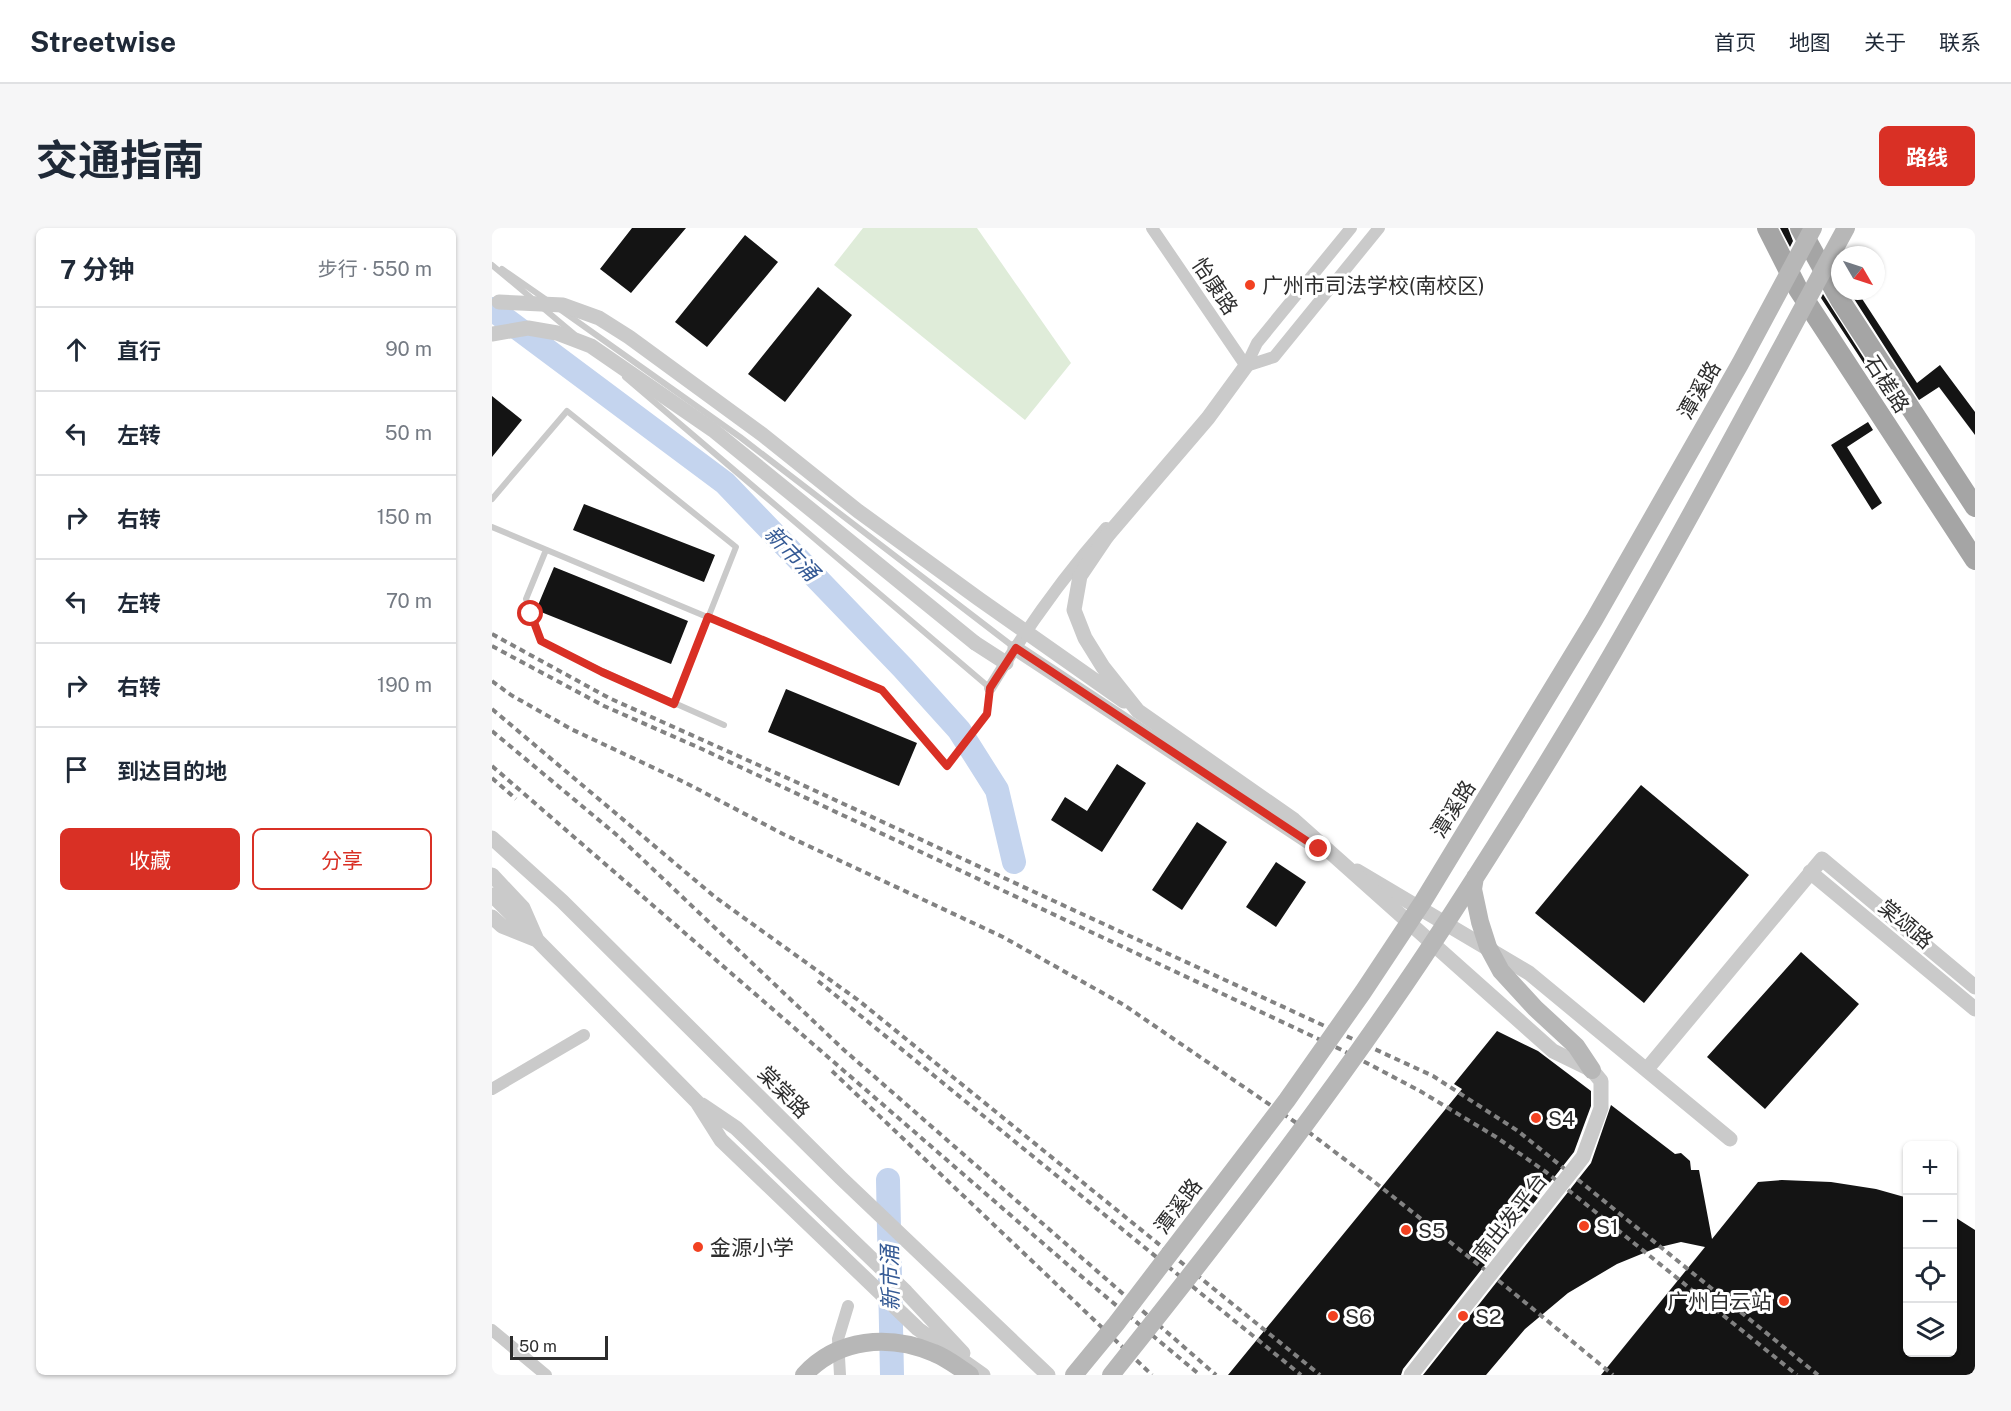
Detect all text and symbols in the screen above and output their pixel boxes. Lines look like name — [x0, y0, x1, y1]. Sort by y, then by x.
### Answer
text: Streetwise — [30, 25, 176, 58]
text: 首页 — [1714, 30, 1756, 55]
text: 地图 — [1789, 30, 1831, 55]
text: 关于 — [1864, 30, 1906, 55]
text: 联系 — [1939, 30, 1981, 55]
button: 路线 — [1879, 126, 1975, 186]
text: 交通指南 — [36, 135, 204, 184]
north arrow — [1831, 246, 1885, 300]
street label: 怡康路 — [1187, 253, 1243, 319]
text: 7 分钟 — [60, 254, 134, 285]
text: 步行 · 550 m — [318, 257, 432, 281]
place label: 广州市司法学校(南校区) — [1262, 273, 1485, 298]
marker: 广州市司法学校(南校区) — [1243, 278, 1257, 292]
icon: ahead — [60, 333, 93, 366]
text: 90 m — [385, 337, 432, 361]
text: 直行 — [117, 338, 161, 364]
street label: 石槎路 — [1859, 351, 1915, 417]
street label: 潭溪路 — [1672, 356, 1726, 424]
icon: left — [60, 417, 93, 450]
text: 50 m — [385, 421, 432, 445]
text: 左转 — [117, 422, 161, 448]
icon: right — [60, 501, 93, 534]
text: 150 m — [377, 505, 432, 529]
text: 右转 — [117, 506, 161, 532]
water label: 新市涌 — [760, 520, 826, 588]
icon: left — [60, 585, 93, 618]
text: 70 m — [386, 589, 432, 613]
text: 左转 — [117, 590, 161, 616]
route start — [517, 600, 543, 626]
icon: right — [60, 669, 93, 702]
text: 190 m — [377, 673, 432, 697]
text: 右转 — [117, 674, 161, 700]
icon: arrive — [60, 753, 93, 786]
text: 到达目的地 — [117, 758, 227, 784]
street label: 潭溪路 — [1426, 776, 1480, 842]
button: 收藏 — [60, 828, 240, 890]
button: 分享 — [252, 828, 432, 890]
route end — [1305, 835, 1331, 861]
street label: 棠颂路 — [1874, 894, 1938, 954]
street label: 棠棠路 — [753, 1061, 815, 1123]
place label: S4 — [1548, 1106, 1575, 1131]
marker: S4 — [1529, 1111, 1543, 1125]
map controls — [1903, 1141, 1957, 1357]
button: + — [1903, 1141, 1957, 1195]
street label: 南出发平台 — [1468, 1168, 1552, 1266]
street label: 潭溪路 — [1149, 1173, 1207, 1239]
button: − — [1903, 1195, 1957, 1249]
place label: S1 — [1596, 1214, 1619, 1239]
place label: S5 — [1418, 1218, 1446, 1243]
marker: S1 — [1577, 1219, 1591, 1233]
marker: S5 — [1399, 1223, 1413, 1237]
place label: 金源小学 — [710, 1235, 794, 1260]
marker: 金源小学 — [691, 1240, 705, 1254]
water label: 新市涌 — [876, 1242, 904, 1311]
button: locate — [1903, 1249, 1957, 1303]
place label: 广州白云站 — [1667, 1289, 1772, 1314]
marker: 广州白云站 — [1777, 1294, 1791, 1308]
button: layers — [1903, 1303, 1957, 1357]
place label: S6 — [1345, 1304, 1372, 1329]
place label: S2 — [1475, 1304, 1502, 1329]
marker: S6 — [1326, 1309, 1340, 1323]
marker: S2 — [1456, 1309, 1470, 1323]
scale bar — [510, 1333, 608, 1360]
text: 50 m — [519, 1337, 557, 1356]

